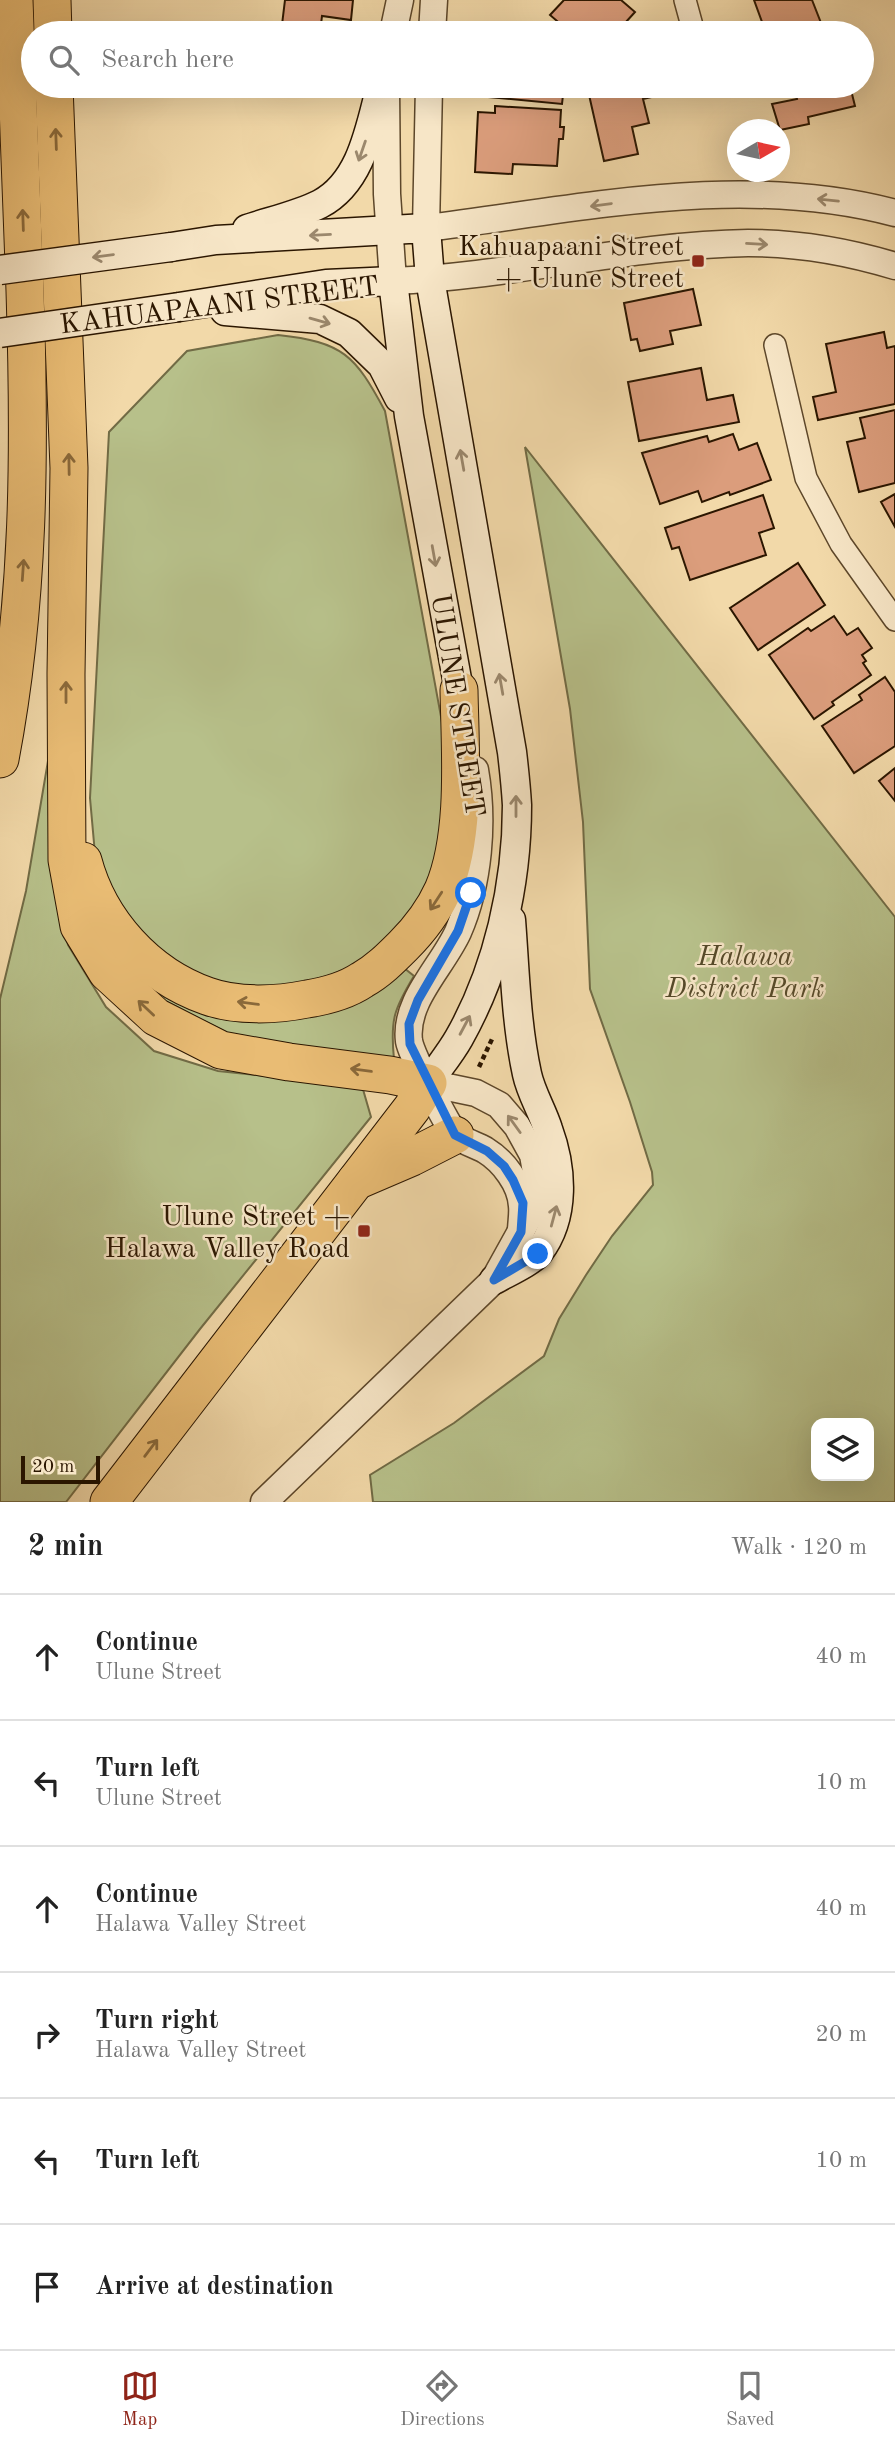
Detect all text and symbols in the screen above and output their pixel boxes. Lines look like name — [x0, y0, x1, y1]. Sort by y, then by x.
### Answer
search box — [21, 21, 874, 98]
icon: search — [45, 41, 83, 79]
text: Search here — [101, 47, 234, 73]
north arrow — [727, 119, 790, 182]
one-way arrow — [49, 128, 63, 151]
one-way arrow — [355, 140, 367, 162]
one-way arrow — [817, 193, 840, 206]
one-way arrow — [591, 199, 613, 212]
one-way arrow — [16, 209, 29, 232]
one-way arrow — [309, 228, 332, 241]
place label: Kahuapaani Street + Ulune Street — [458, 234, 684, 294]
one-way arrow — [745, 238, 768, 251]
one-way arrow — [92, 250, 115, 263]
marker: Kahuapaani Street + Ulune Street — [690, 253, 706, 269]
street label: KAHUAPAANI STREET — [58, 273, 381, 340]
one-way arrow — [308, 315, 330, 328]
one-way arrow — [454, 449, 468, 472]
one-way arrow — [62, 453, 75, 476]
one-way arrow — [428, 544, 442, 567]
one-way arrow — [17, 559, 30, 582]
street label: ULUNE STREET — [425, 592, 488, 819]
one-way arrow — [494, 674, 507, 696]
one-way arrow — [59, 680, 73, 703]
one-way arrow — [509, 795, 523, 818]
route start — [455, 877, 486, 908]
one-way arrow — [429, 891, 443, 910]
park label: Halawa District Park — [665, 944, 825, 1004]
one-way arrow — [237, 996, 260, 1009]
one-way arrow — [137, 1000, 155, 1016]
one-way arrow — [459, 1016, 473, 1036]
one-way arrow — [350, 1064, 373, 1077]
one-way arrow — [507, 1115, 521, 1134]
place label: Ulune Street + Halawa Valley Road — [105, 1204, 350, 1264]
one-way arrow — [548, 1205, 561, 1228]
marker: Ulune Street + Halawa Valley Road — [356, 1223, 372, 1239]
route end — [522, 1238, 553, 1269]
map controls — [811, 1418, 874, 1481]
button: layers — [811, 1418, 874, 1481]
one-way arrow — [143, 1439, 158, 1458]
scale bar — [21, 1453, 100, 1485]
text: 20 m — [32, 1458, 74, 1477]
text: 2 min — [28, 1532, 103, 1562]
text: Walk · 120 m — [731, 1536, 867, 1559]
text: Continue — [95, 1630, 198, 1656]
icon: ahead — [28, 1638, 66, 1676]
text: 40 m — [816, 1645, 867, 1668]
text: Ulune Street — [95, 1661, 222, 1684]
text: Turn left — [95, 1756, 200, 1782]
icon: left — [28, 1764, 66, 1802]
text: 10 m — [816, 1771, 867, 1794]
text: Ulune Street — [95, 1787, 222, 1810]
text: Continue — [95, 1882, 198, 1908]
icon: ahead — [28, 1890, 66, 1928]
text: 40 m — [816, 1897, 867, 1920]
text: Halawa Valley Street — [95, 1913, 306, 1936]
text: Turn right — [95, 2008, 218, 2034]
icon: right — [28, 2016, 66, 2054]
text: 20 m — [816, 2023, 867, 2046]
text: Halawa Valley Street — [95, 2039, 306, 2062]
icon: left — [28, 2142, 66, 2180]
text: Turn left — [95, 2148, 200, 2174]
text: 10 m — [816, 2149, 867, 2172]
icon: arrive — [28, 2268, 66, 2306]
text: Arrive at destination — [95, 2274, 334, 2300]
tab: Map — [121, 2367, 159, 2432]
tab: Directions — [400, 2367, 485, 2432]
tab: Saved — [726, 2367, 774, 2432]

